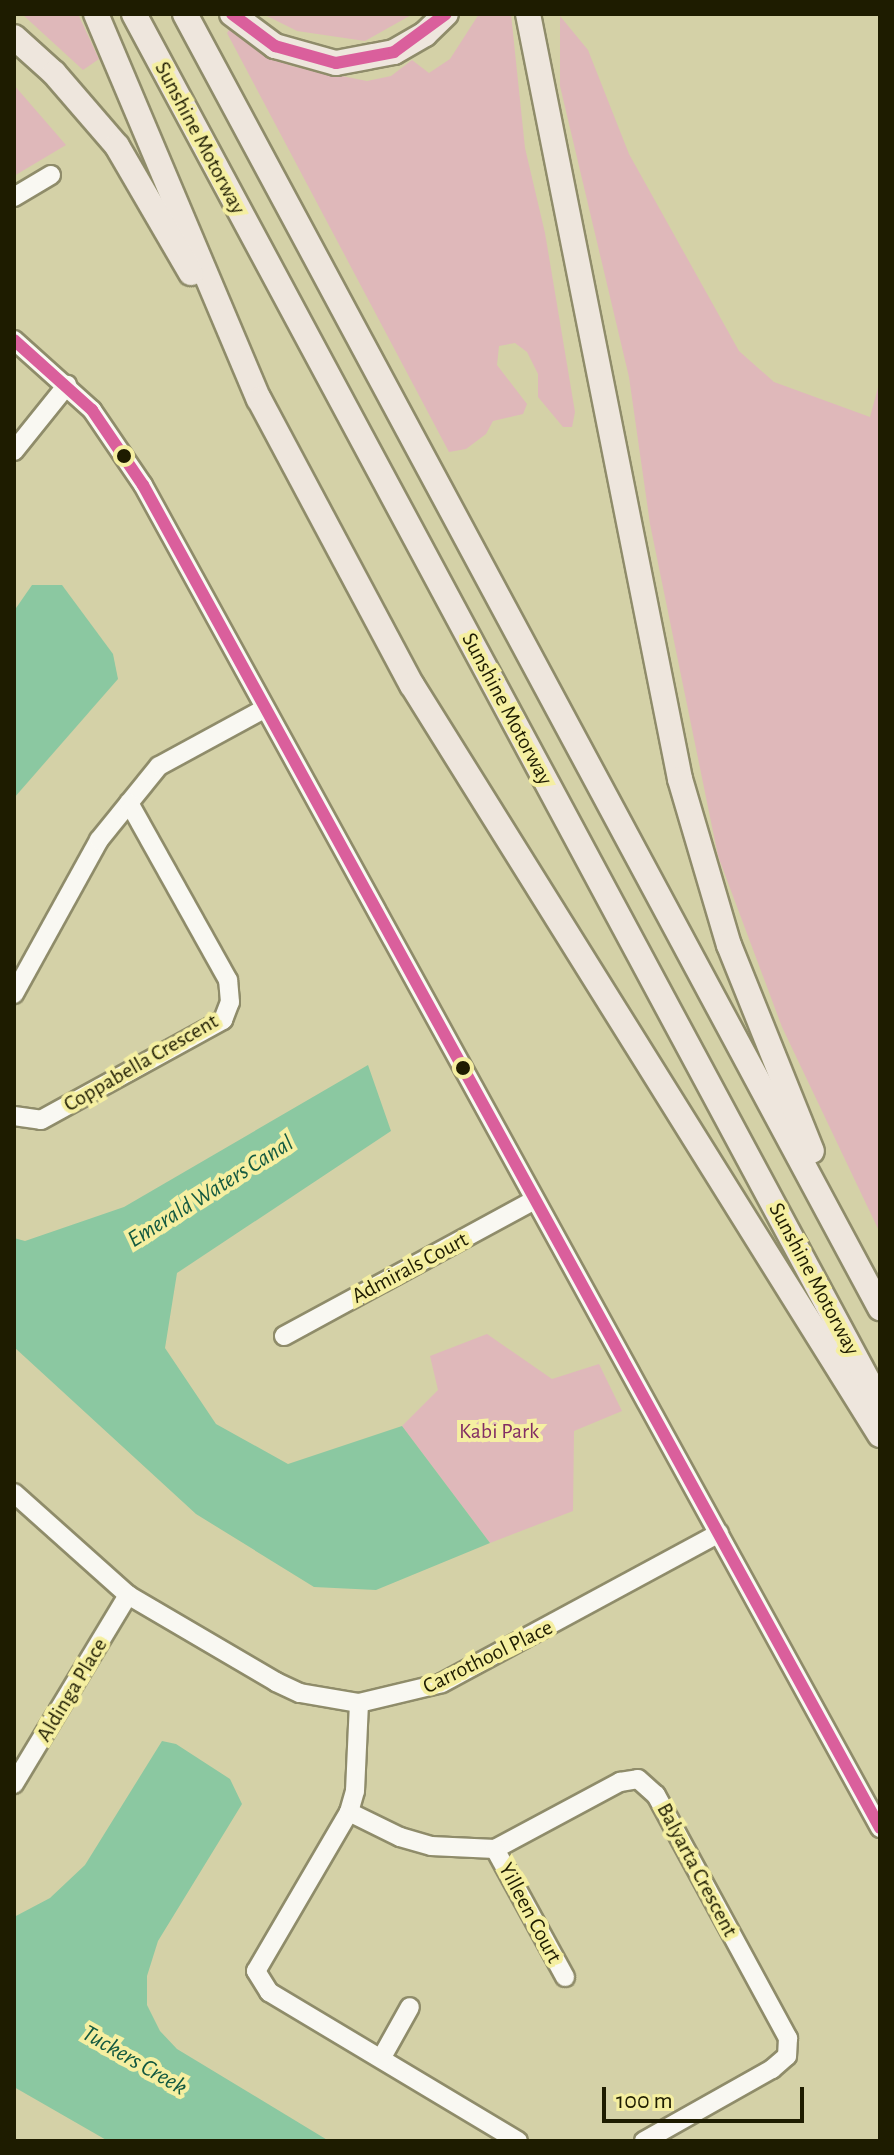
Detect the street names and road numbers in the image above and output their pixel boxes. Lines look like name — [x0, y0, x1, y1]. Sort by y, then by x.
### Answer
street label: Sunshine Motorway — [149, 57, 251, 219]
street label: Sunshine Motorway — [456, 628, 558, 790]
street label: Coppabella Crescent — [59, 1008, 223, 1118]
street label: Sunshine Motorway — [763, 1198, 865, 1360]
street label: Admirals Court — [347, 1226, 473, 1310]
street label: Carrothool Place — [419, 1614, 557, 1700]
street label: Aldinga Place — [31, 1633, 113, 1747]
street label: Balyarta Crescent — [651, 1799, 743, 1941]
street label: Yilleen Court — [493, 1858, 567, 1968]

